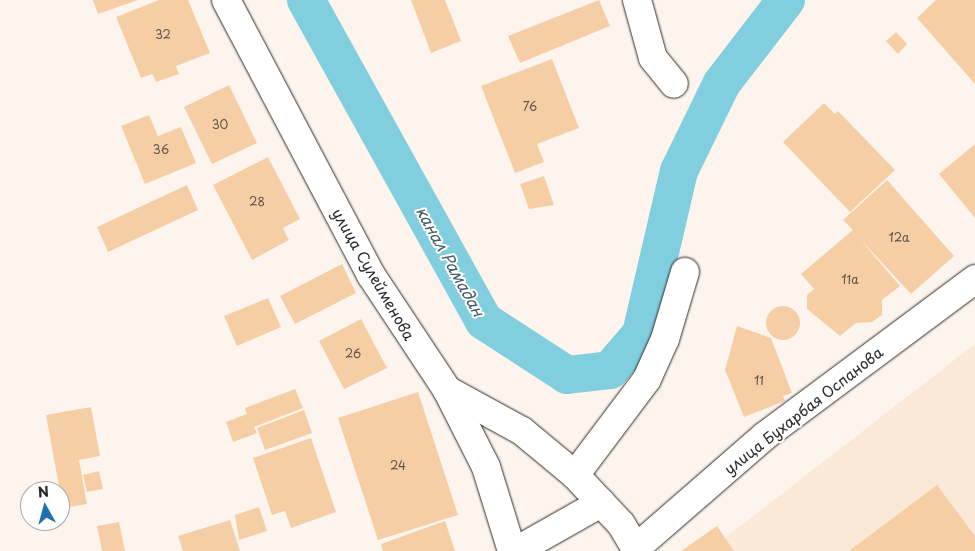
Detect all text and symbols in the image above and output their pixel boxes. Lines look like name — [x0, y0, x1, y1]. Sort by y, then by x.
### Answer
house number: 32 — [155, 28, 171, 42]
house number: 76 — [523, 100, 537, 114]
house number: 30 — [212, 118, 228, 132]
house number: 36 — [153, 143, 169, 157]
house number: 28 — [249, 195, 265, 209]
water label: канал Рамадан — [413, 203, 489, 319]
street label: улица Сулейменова — [329, 205, 419, 343]
house number: 12а — [888, 231, 910, 245]
house number: 11а — [841, 273, 859, 287]
street label: улица Бухарбая Оспанова — [719, 342, 887, 478]
house number: 26 — [345, 347, 361, 361]
house number: 11 — [754, 374, 764, 388]
house number: 24 — [390, 459, 406, 473]
north arrow — [20, 481, 70, 531]
text: N — [36, 481, 50, 503]

